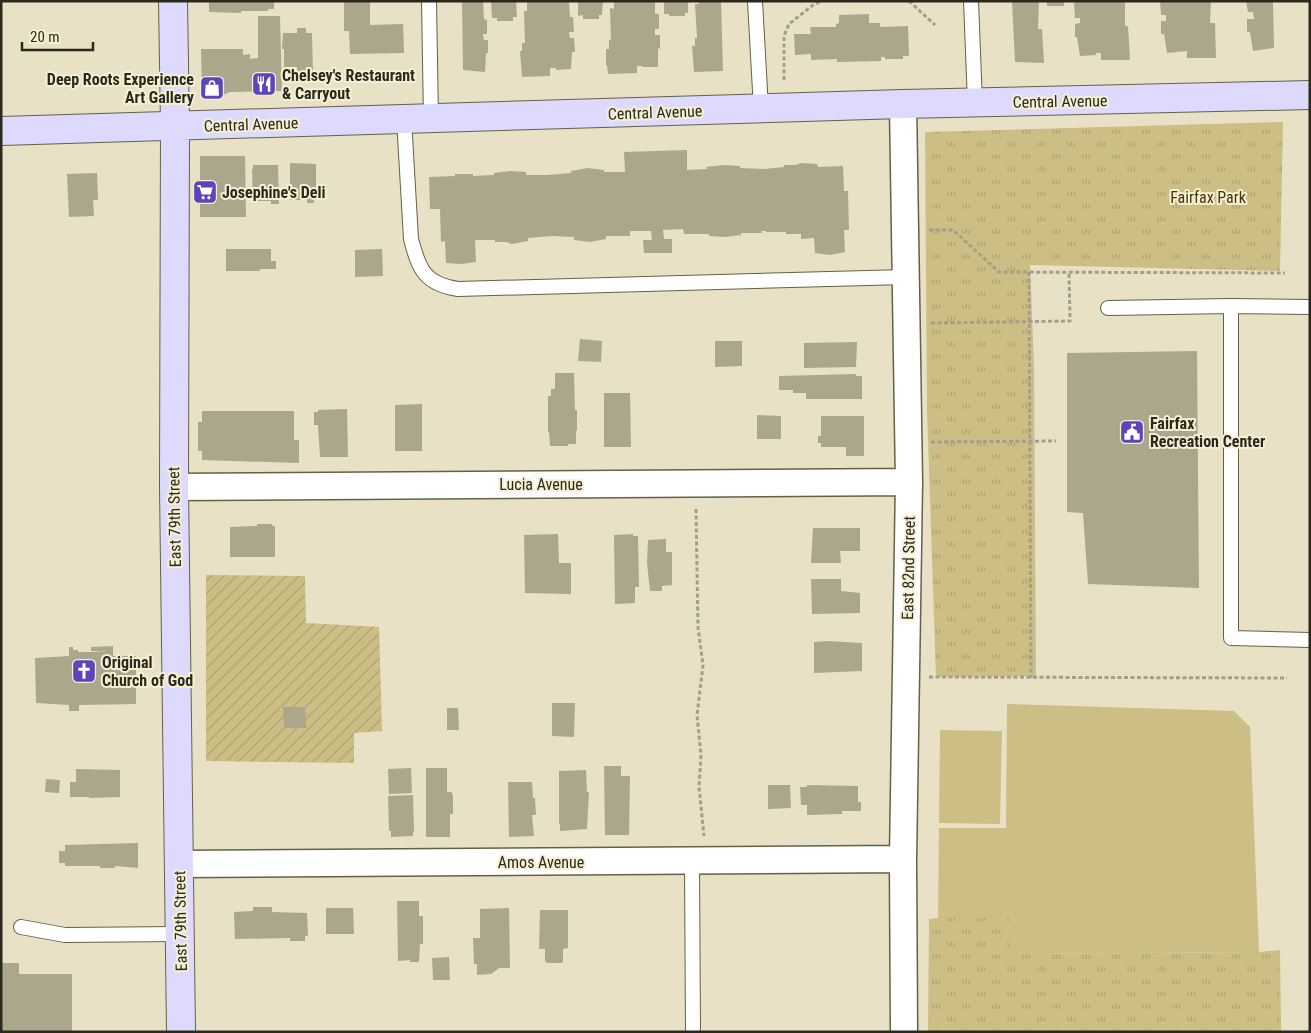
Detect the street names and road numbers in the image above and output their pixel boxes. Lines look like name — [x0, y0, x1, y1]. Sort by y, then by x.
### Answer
street label: Central Avenue — [1013, 91, 1108, 112]
street label: Central Avenue — [607, 101, 703, 124]
street label: Central Avenue — [203, 113, 299, 136]
street label: East 79th Street — [164, 466, 185, 568]
street label: Lucia Avenue — [499, 475, 583, 494]
street label: East 82nd Street — [898, 516, 919, 620]
street label: Amos Avenue — [498, 853, 584, 872]
street label: East 79th Street — [170, 870, 191, 972]

